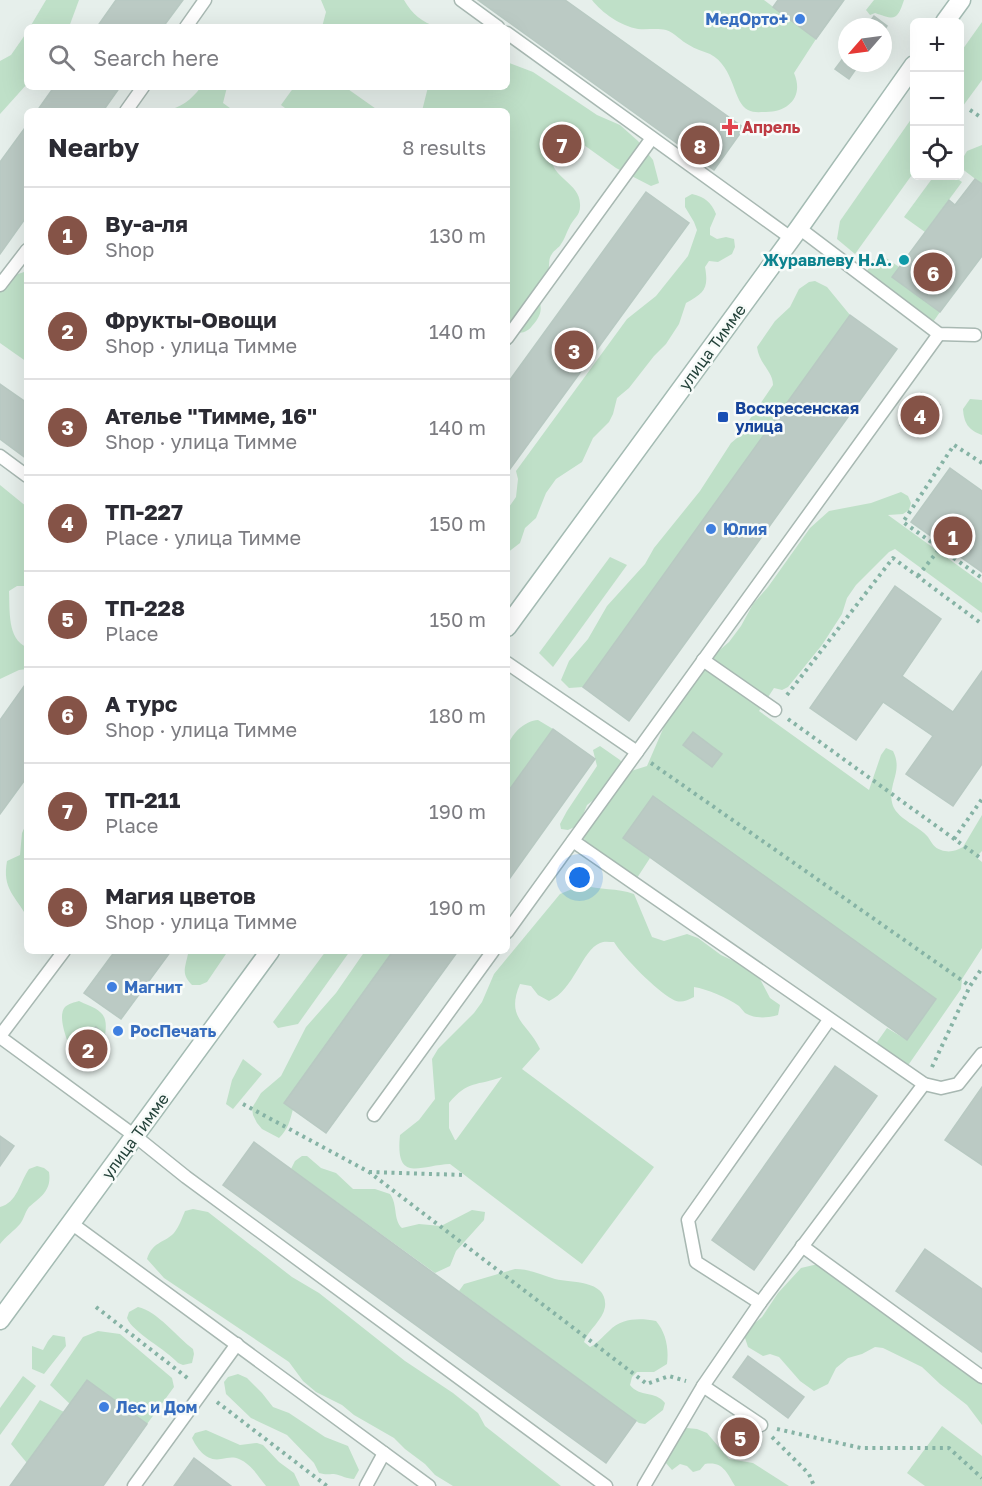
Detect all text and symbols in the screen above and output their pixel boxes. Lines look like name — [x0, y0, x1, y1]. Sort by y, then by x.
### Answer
place label: МедОрто+ — [705, 9, 788, 29]
marker: МедОрто+ — [793, 12, 807, 26]
north arrow — [838, 18, 892, 72]
map controls — [910, 18, 964, 180]
button: + — [910, 18, 964, 72]
search box — [24, 24, 510, 90]
icon: search — [45, 41, 78, 74]
text: Search here — [93, 44, 219, 71]
button: − — [910, 72, 964, 126]
place label: Апрель — [742, 117, 801, 137]
marker: Апрель — [723, 120, 737, 134]
pin: 7 — [542, 122, 582, 166]
pin: 8 — [680, 122, 720, 168]
button: locate — [910, 126, 964, 180]
text: Nearby — [48, 132, 139, 163]
text: 8 results — [402, 135, 486, 159]
text: Ву-а-ля — [105, 210, 188, 237]
text: 1 — [62, 223, 73, 247]
text: 130 m — [430, 223, 486, 247]
text: Shop — [105, 237, 154, 261]
place label: Журавлеву Н.А. — [763, 250, 892, 270]
pin: 6 — [914, 250, 952, 294]
marker: Журавлеву Н.А. — [897, 253, 911, 267]
street label: улица Тимме — [674, 300, 750, 394]
text: Фрукты-Овощи — [105, 306, 277, 333]
text: 2 — [61, 319, 74, 343]
text: 140 m — [429, 319, 486, 343]
pin: 3 — [554, 328, 594, 372]
text: Shop · улица Тимме — [105, 333, 297, 357]
pin: 4 — [900, 392, 940, 438]
place label: Воскресенская улица — [735, 398, 859, 436]
text: Ателье "Тимме, 16" — [105, 402, 317, 429]
marker: Воскресенская улица — [716, 410, 730, 424]
text: 3 — [61, 415, 74, 439]
text: 140 m — [429, 415, 486, 439]
text: Shop · улица Тимме — [105, 429, 297, 453]
text: ТП-227 — [105, 498, 183, 525]
text: 4 — [61, 511, 74, 535]
text: 150 m — [430, 511, 486, 535]
pin: 1 — [934, 514, 972, 558]
place label: Юлия — [723, 519, 767, 539]
marker: Юлия — [704, 522, 718, 536]
text: Place · улица Тимме — [105, 525, 301, 549]
text: ТП-228 — [105, 594, 185, 621]
text: 5 — [61, 607, 74, 631]
text: 150 m — [430, 607, 486, 631]
text: Place — [105, 621, 158, 645]
text: А турс — [105, 690, 177, 717]
text: 6 — [61, 703, 74, 727]
text: 180 m — [429, 703, 486, 727]
text: Shop · улица Тимме — [105, 717, 297, 741]
text: ТП-211 — [105, 786, 180, 813]
text: 7 — [62, 799, 73, 823]
text: 190 m — [429, 799, 486, 823]
text: Place — [105, 813, 158, 837]
your location — [565, 863, 594, 892]
text: Магия цветов — [105, 882, 256, 909]
text: 8 — [61, 895, 74, 919]
text: 190 m — [429, 895, 486, 919]
text: Shop · улица Тимме — [105, 909, 297, 933]
place label: Магнит — [124, 977, 183, 997]
marker: Магнит — [105, 980, 119, 994]
place label: РосПечать — [130, 1021, 216, 1041]
marker: РосПечать — [111, 1024, 125, 1038]
pin: 2 — [68, 1026, 107, 1072]
street label: улица Тимме — [97, 1089, 173, 1183]
place label: Лес и Дом — [116, 1397, 197, 1417]
marker: Лес и Дом — [97, 1400, 111, 1414]
pin: 5 — [720, 1414, 760, 1460]

